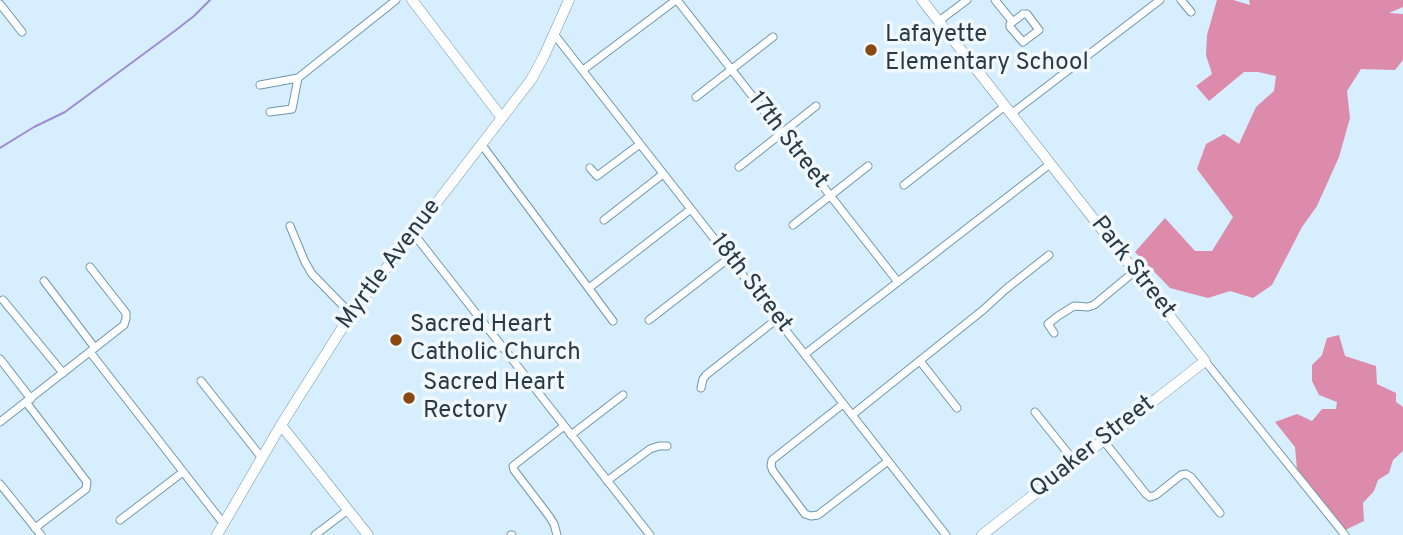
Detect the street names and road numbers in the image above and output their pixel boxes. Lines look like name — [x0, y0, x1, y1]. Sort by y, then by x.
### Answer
street label: 17th Street — [740, 87, 834, 195]
street label: Myrtle Avenue — [332, 194, 448, 336]
street label: Park Street — [1083, 211, 1181, 325]
street label: 18th Street — [703, 229, 797, 339]
street label: Quaker Street — [1025, 390, 1161, 506]

